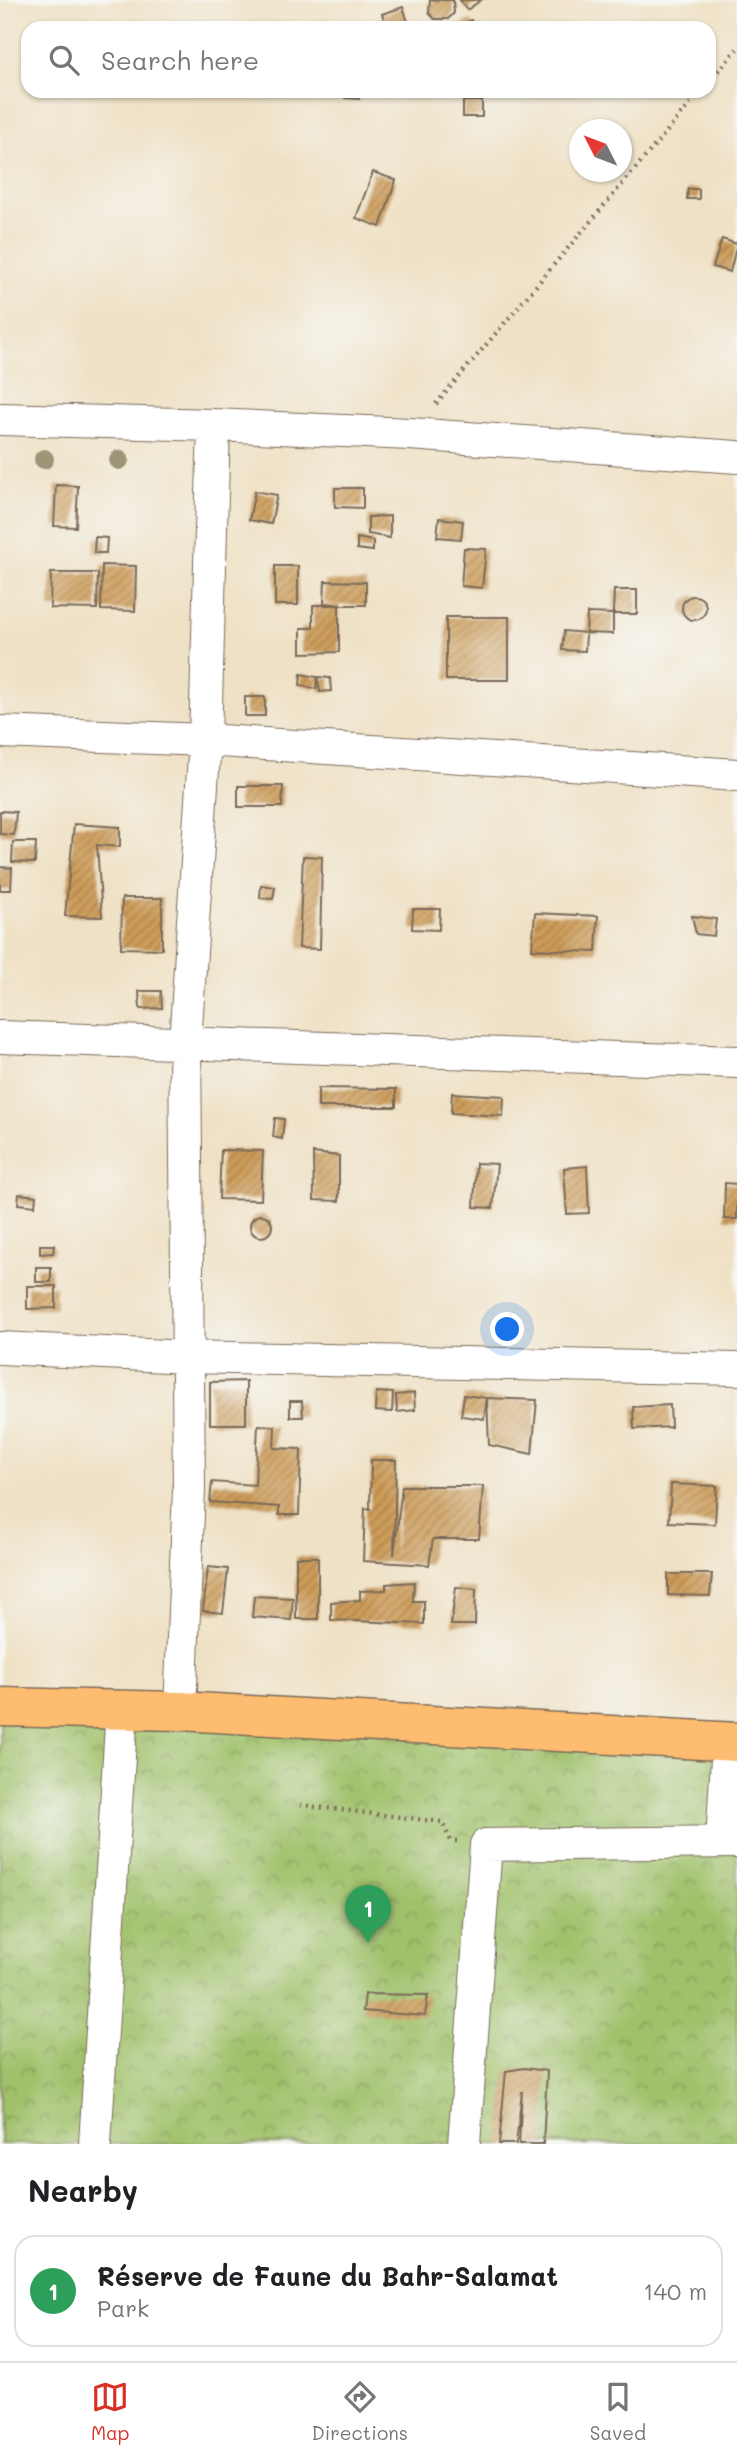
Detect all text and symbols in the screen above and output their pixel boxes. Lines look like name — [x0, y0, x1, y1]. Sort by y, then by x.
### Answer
search box — [21, 21, 716, 98]
icon: search — [45, 41, 83, 79]
text: Search here — [101, 43, 259, 77]
north arrow — [569, 119, 632, 182]
your location — [490, 1312, 524, 1346]
pin: 1 — [345, 1885, 391, 1943]
text: Nearby — [28, 2170, 138, 2210]
text: Réserve de Faune du Bahr-Salamat — [97, 2259, 558, 2293]
text: 1 — [48, 2276, 58, 2306]
text: 140 m — [643, 2276, 707, 2306]
text: Park — [97, 2293, 149, 2323]
tab: Map — [91, 2378, 130, 2445]
tab: Directions — [311, 2378, 408, 2445]
tab: Saved — [590, 2378, 646, 2445]

